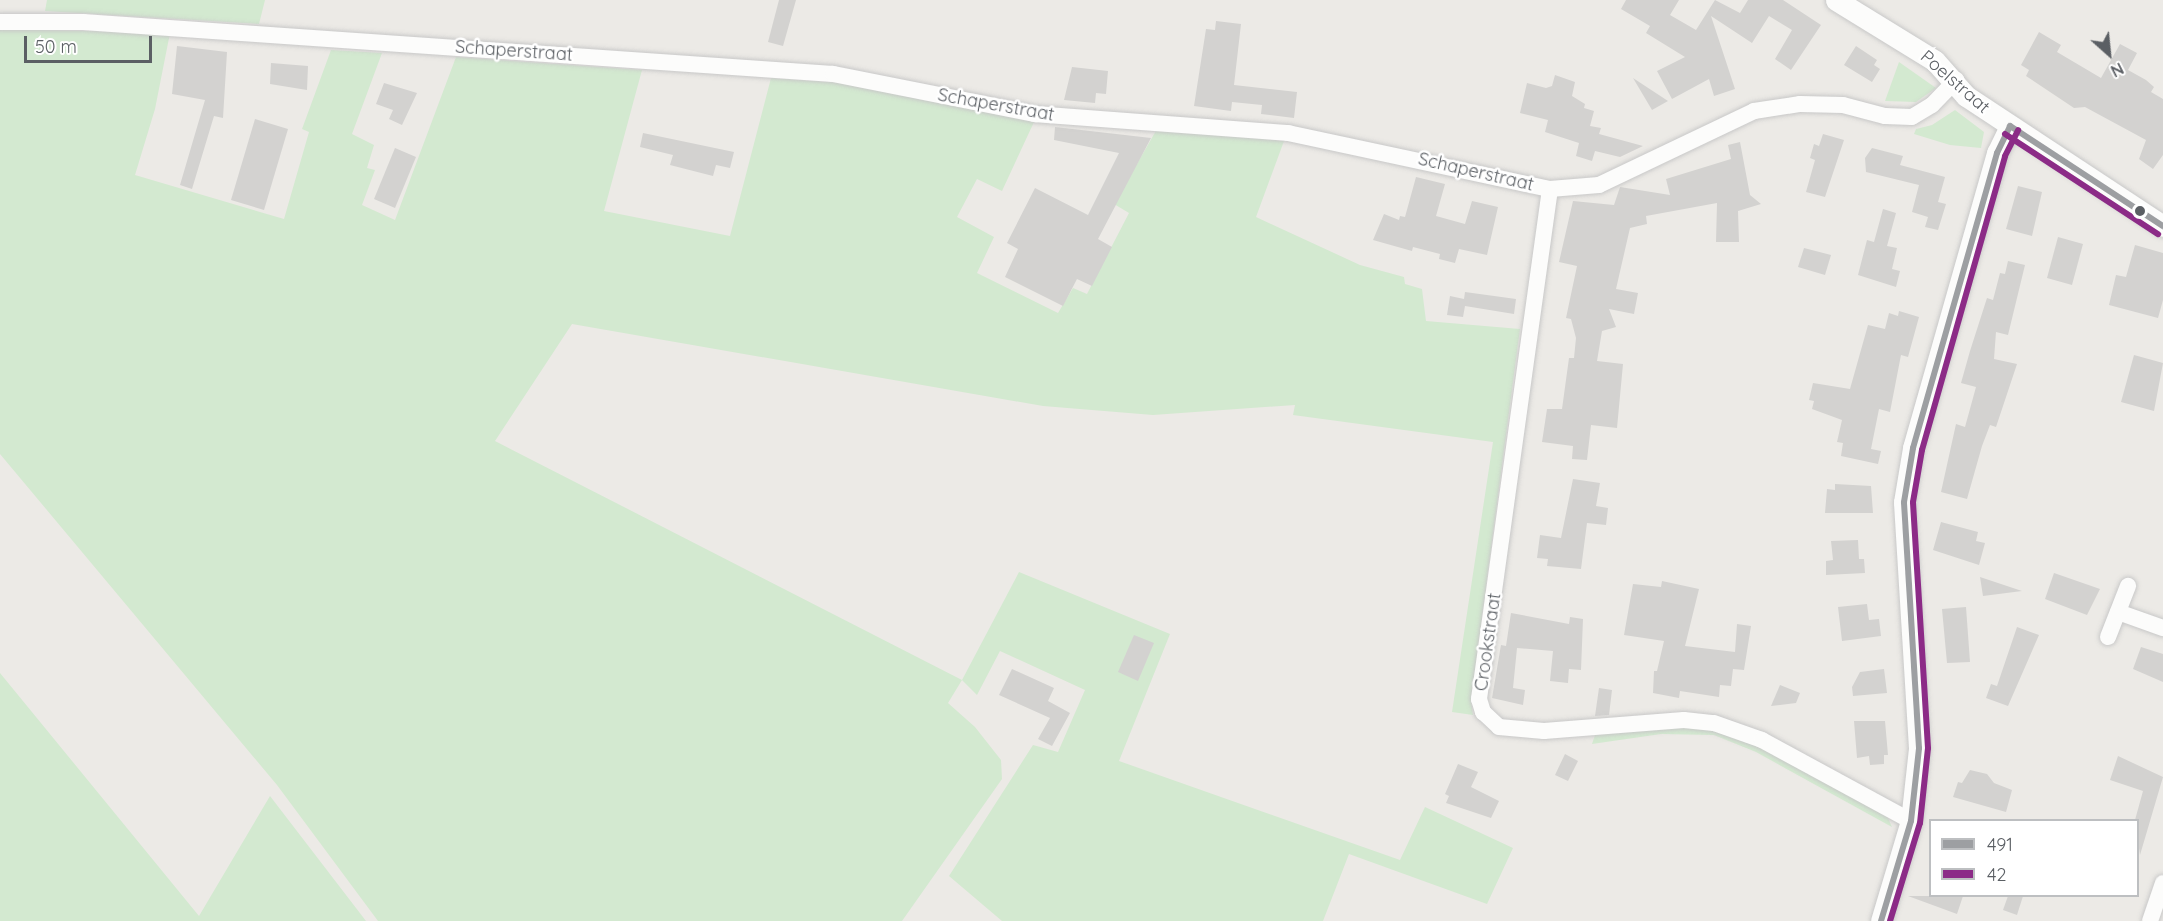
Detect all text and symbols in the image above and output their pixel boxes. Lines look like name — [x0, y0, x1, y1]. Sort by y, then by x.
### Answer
scale bar — [27, 24, 154, 62]
north arrow — [2079, 24, 2139, 84]
text: 50 m — [35, 35, 77, 58]
street label: Schaperstraat — [454, 36, 574, 66]
street label: Poelstraat — [1916, 46, 1994, 118]
text: N — [2107, 58, 2127, 82]
street label: Schaperstraat — [936, 84, 1056, 126]
street label: Schaperstraat — [1416, 148, 1536, 196]
unlabelled marker — [2134, 205, 2146, 217]
street label: Crookstraat — [1470, 592, 1506, 692]
legend — [1929, 819, 2139, 897]
text: 491 — [1987, 833, 2013, 856]
text: 42 — [1987, 863, 2006, 886]

